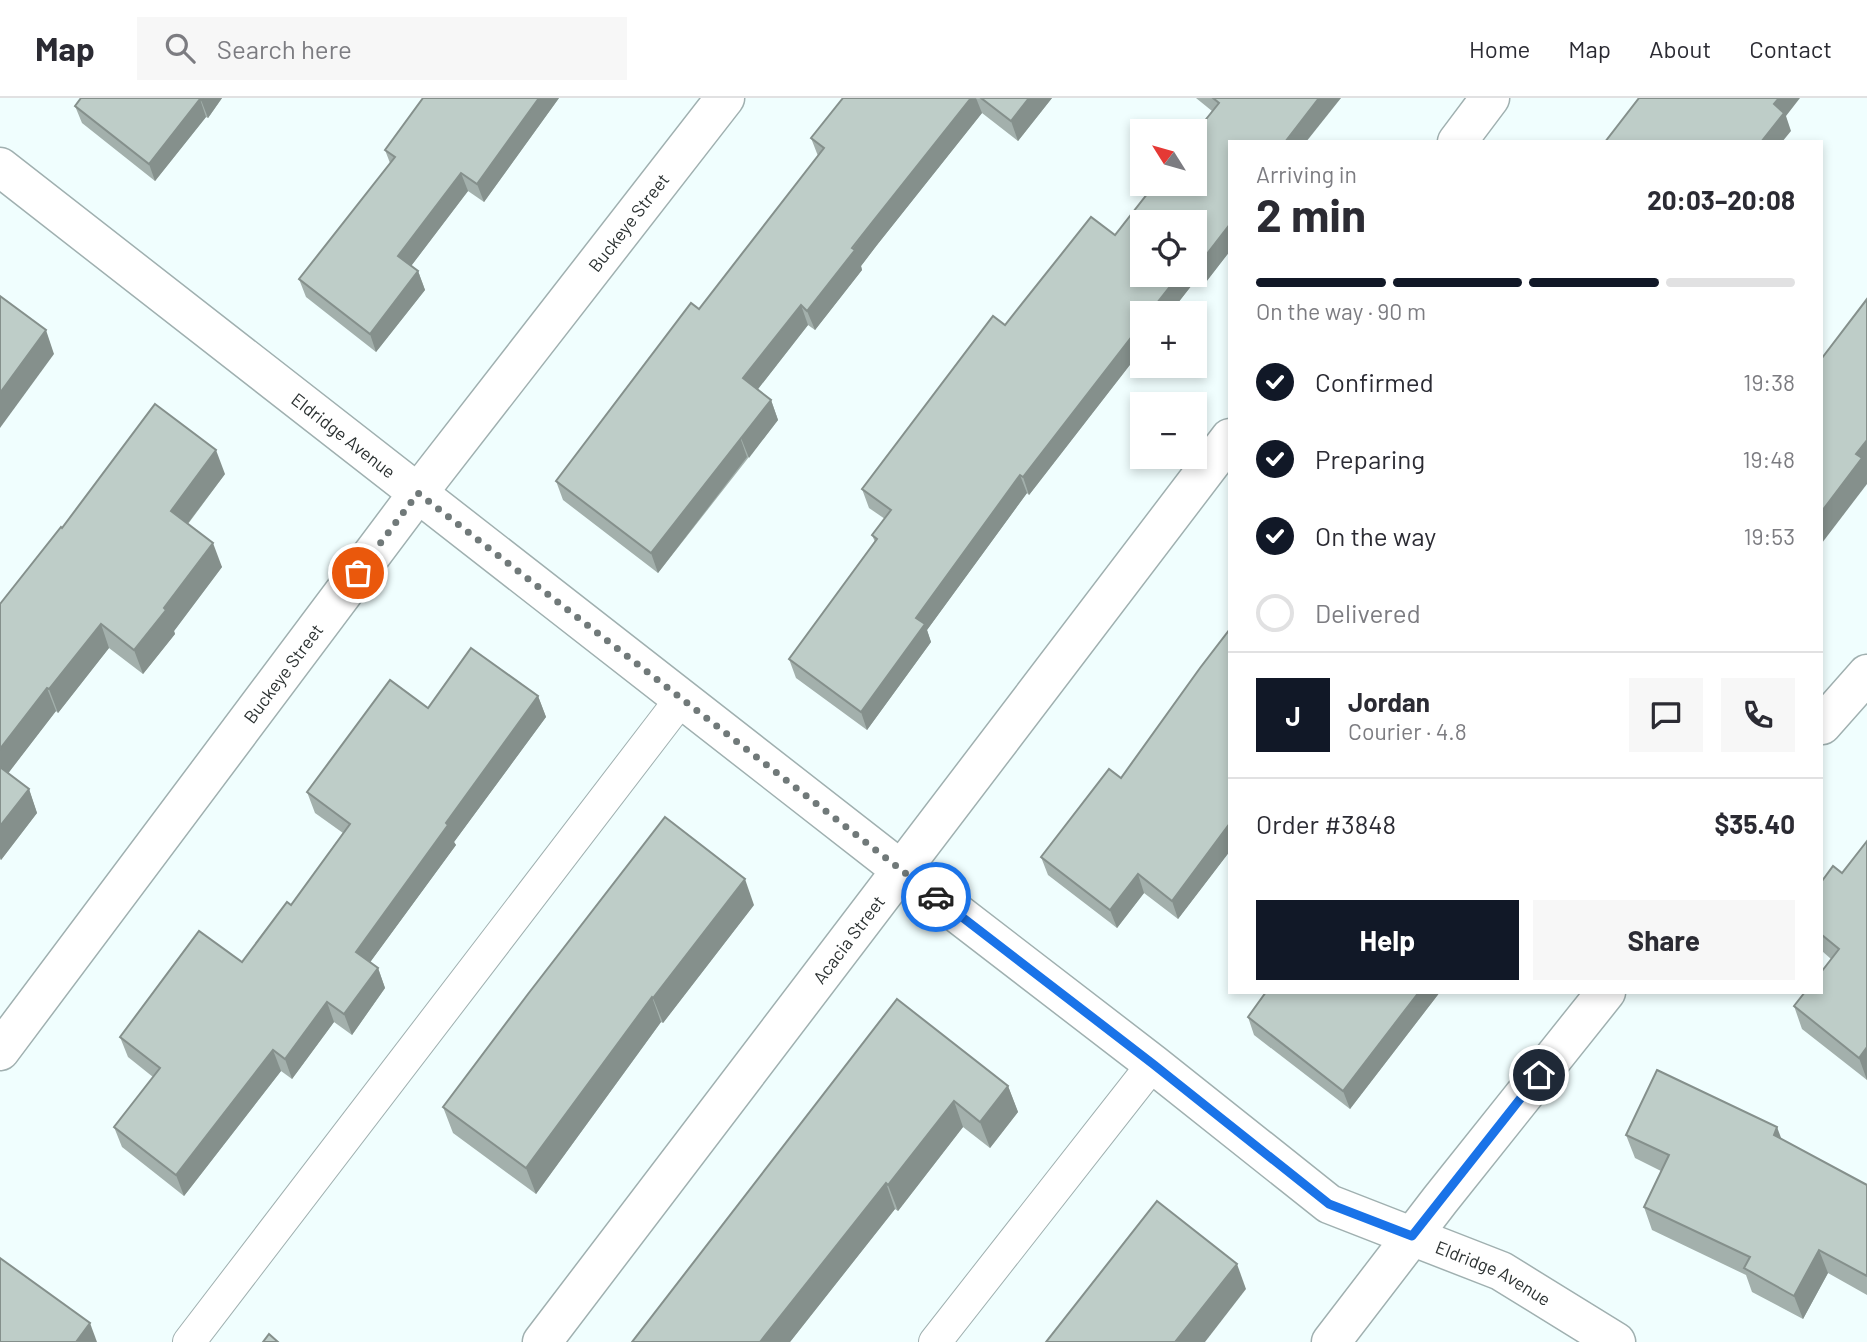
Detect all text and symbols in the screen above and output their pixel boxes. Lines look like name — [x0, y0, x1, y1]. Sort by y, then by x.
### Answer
search box — [137, 17, 627, 80]
text: Map — [35, 28, 95, 68]
icon: search — [161, 29, 199, 67]
text: Search here — [217, 33, 352, 64]
text: Home — [1469, 34, 1530, 63]
text: Map — [1568, 34, 1611, 63]
text: About — [1649, 34, 1711, 63]
text: Contact — [1749, 34, 1832, 63]
north arrow — [1130, 119, 1208, 196]
map controls — [1130, 119, 1207, 469]
text: Arriving in — [1256, 160, 1357, 188]
street label: Buckeye Street — [583, 169, 673, 276]
text: 20:03–20:08 — [1647, 184, 1795, 215]
text: 2 min — [1256, 186, 1366, 241]
button: locate — [1130, 210, 1207, 287]
text: On the way · 90 m — [1256, 297, 1426, 325]
button: + — [1130, 301, 1207, 378]
icon: check — [1256, 363, 1294, 401]
text: Confirmed — [1315, 366, 1434, 397]
text: 19:38 — [1743, 368, 1795, 396]
street label: Eldridge Avenue — [287, 388, 400, 483]
button: − — [1130, 392, 1207, 469]
icon: check — [1256, 440, 1294, 478]
text: Preparing — [1315, 443, 1425, 474]
text: 19:48 — [1743, 445, 1795, 473]
icon: check — [1256, 517, 1294, 555]
text: On the way — [1315, 520, 1436, 551]
text: 19:53 — [1744, 522, 1795, 550]
pin — [328, 543, 388, 603]
icon: bag — [339, 554, 377, 592]
text: Delivered — [1315, 597, 1421, 628]
street label: Buckeye Street — [239, 619, 327, 727]
button: chat — [1629, 678, 1703, 752]
button: phone — [1721, 678, 1795, 752]
text: Jordan — [1348, 686, 1430, 717]
text: J — [1285, 700, 1301, 731]
text: Courier · 4.8 — [1348, 717, 1467, 745]
text: Order #3848 — [1256, 808, 1396, 839]
text: $35.40 — [1715, 808, 1795, 839]
courier — [901, 862, 971, 932]
icon: car — [917, 878, 955, 916]
street label: Acacia Street — [808, 891, 889, 988]
button: Help — [1256, 900, 1519, 980]
button: Share — [1533, 900, 1795, 980]
pin — [1509, 1045, 1569, 1105]
icon: home — [1520, 1056, 1558, 1094]
street label: Eldridge Avenue — [1432, 1236, 1555, 1310]

